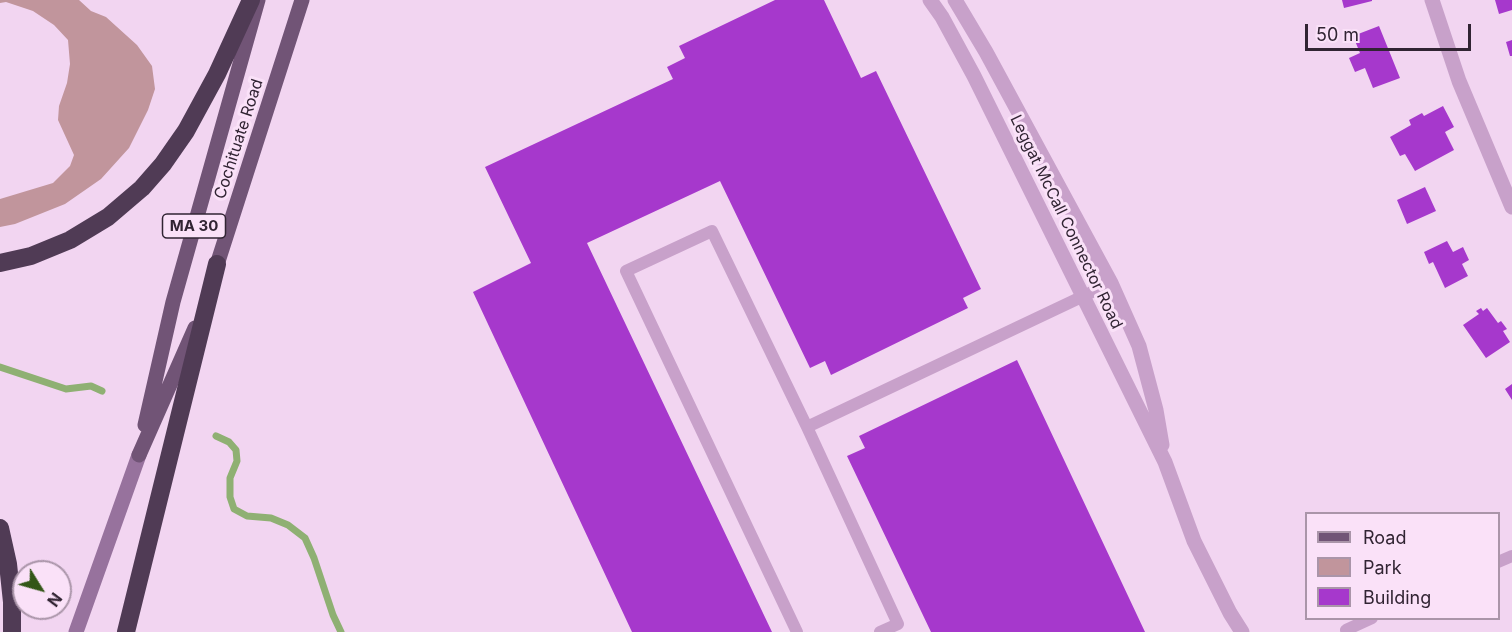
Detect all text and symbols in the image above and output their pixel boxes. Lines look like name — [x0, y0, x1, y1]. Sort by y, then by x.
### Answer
scale bar — [1308, 12, 1474, 50]
text: 50 m — [1316, 24, 1359, 45]
street label: Cochituate Road — [211, 77, 267, 201]
street label: Leggat McCall Connector Road — [1006, 112, 1126, 332]
road number: MA 30 — [162, 214, 226, 238]
legend — [1305, 512, 1500, 620]
text: Road — [1363, 527, 1406, 548]
text: Park — [1363, 557, 1402, 578]
north arrow — [12, 560, 72, 620]
text: Building — [1363, 587, 1431, 608]
text: N — [43, 589, 66, 611]

